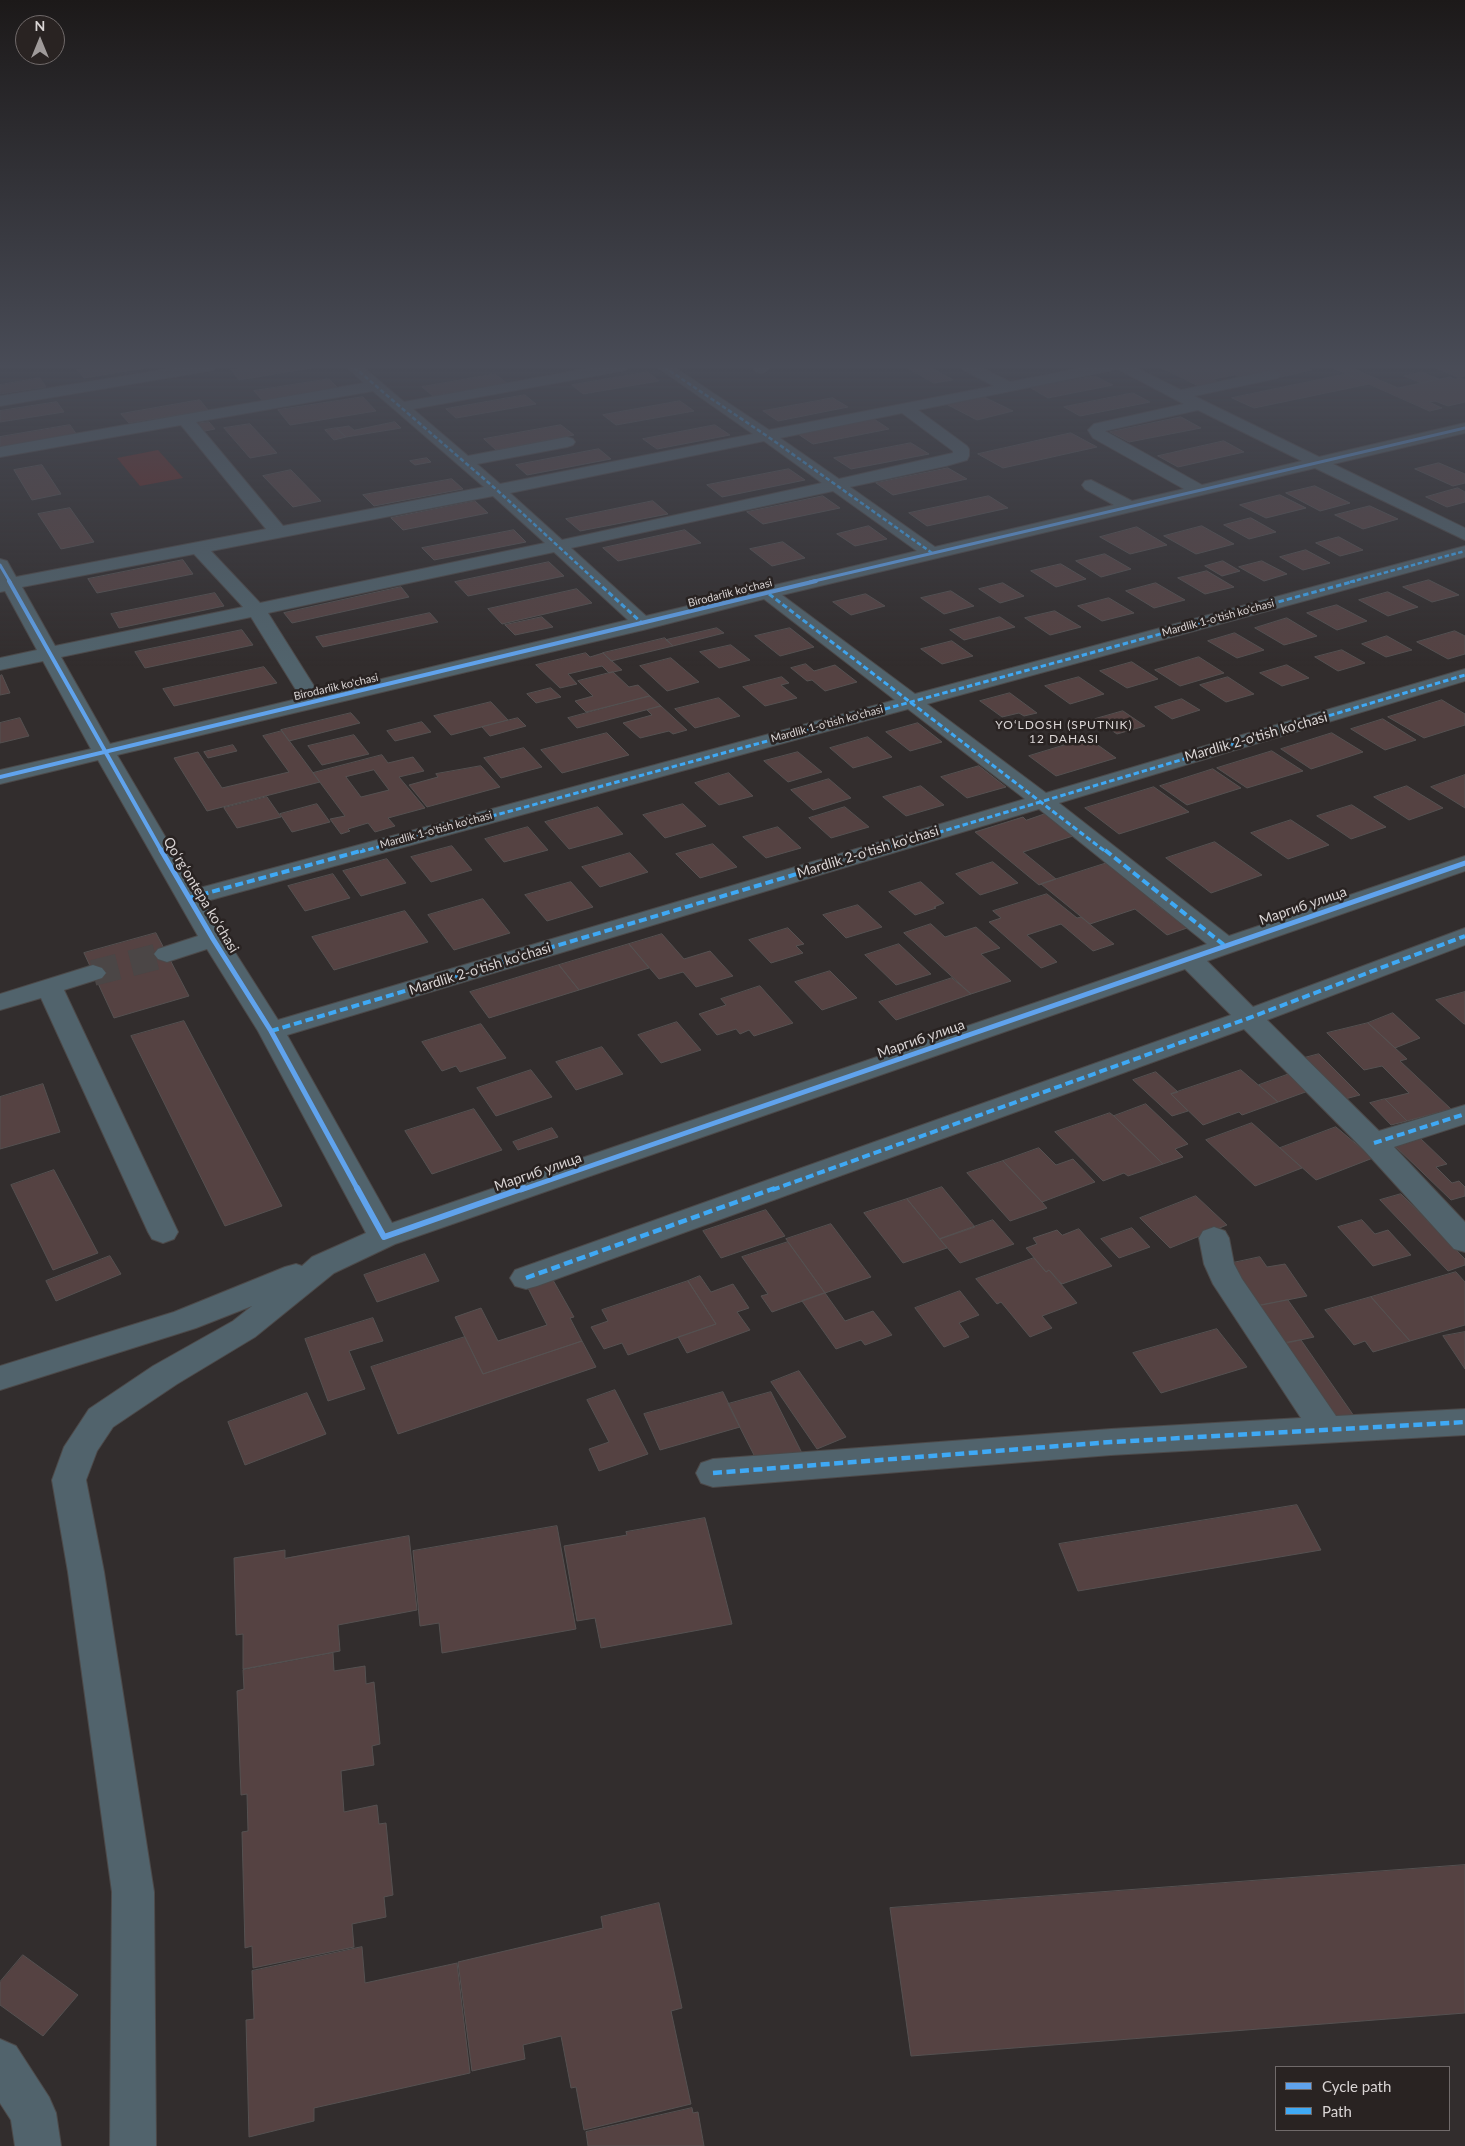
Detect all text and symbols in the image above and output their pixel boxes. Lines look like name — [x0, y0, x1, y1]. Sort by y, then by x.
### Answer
north arrow — [15, 15, 65, 65]
text: N — [35, 17, 45, 34]
street label: Birodarlik ko'chasi — [686, 576, 774, 610]
street label: Mardlik 1-o'tish ko'chasi — [1160, 597, 1276, 639]
street label: Birodarlik ko'chasi — [292, 671, 380, 703]
street label: Mardlik 1-o'tish ko'chasi — [769, 703, 885, 745]
street label: Mardlik 2-o'tish ko'chasi — [1183, 709, 1329, 765]
district label: YO‘LDOSH (SPUTNIK) 12 DAHASI — [993, 718, 1135, 746]
street label: Mardlik 1-o'tish ko'chasi — [378, 809, 494, 851]
street label: Mardlik 2-o'tish ko'chasi — [795, 822, 941, 882]
street label: Qoʻrgʻontepa koʻchasi — [160, 834, 242, 956]
street label: Маргиб улица — [1257, 883, 1349, 929]
street label: Mardlik 2-o'tish ko'chasi — [407, 939, 553, 999]
street label: Маргиб улица — [875, 1016, 967, 1062]
street label: Маргиб улица — [492, 1149, 584, 1195]
legend — [1275, 2066, 1450, 2131]
text: Cycle path — [1322, 2077, 1391, 2095]
text: Path — [1322, 2102, 1352, 2120]

